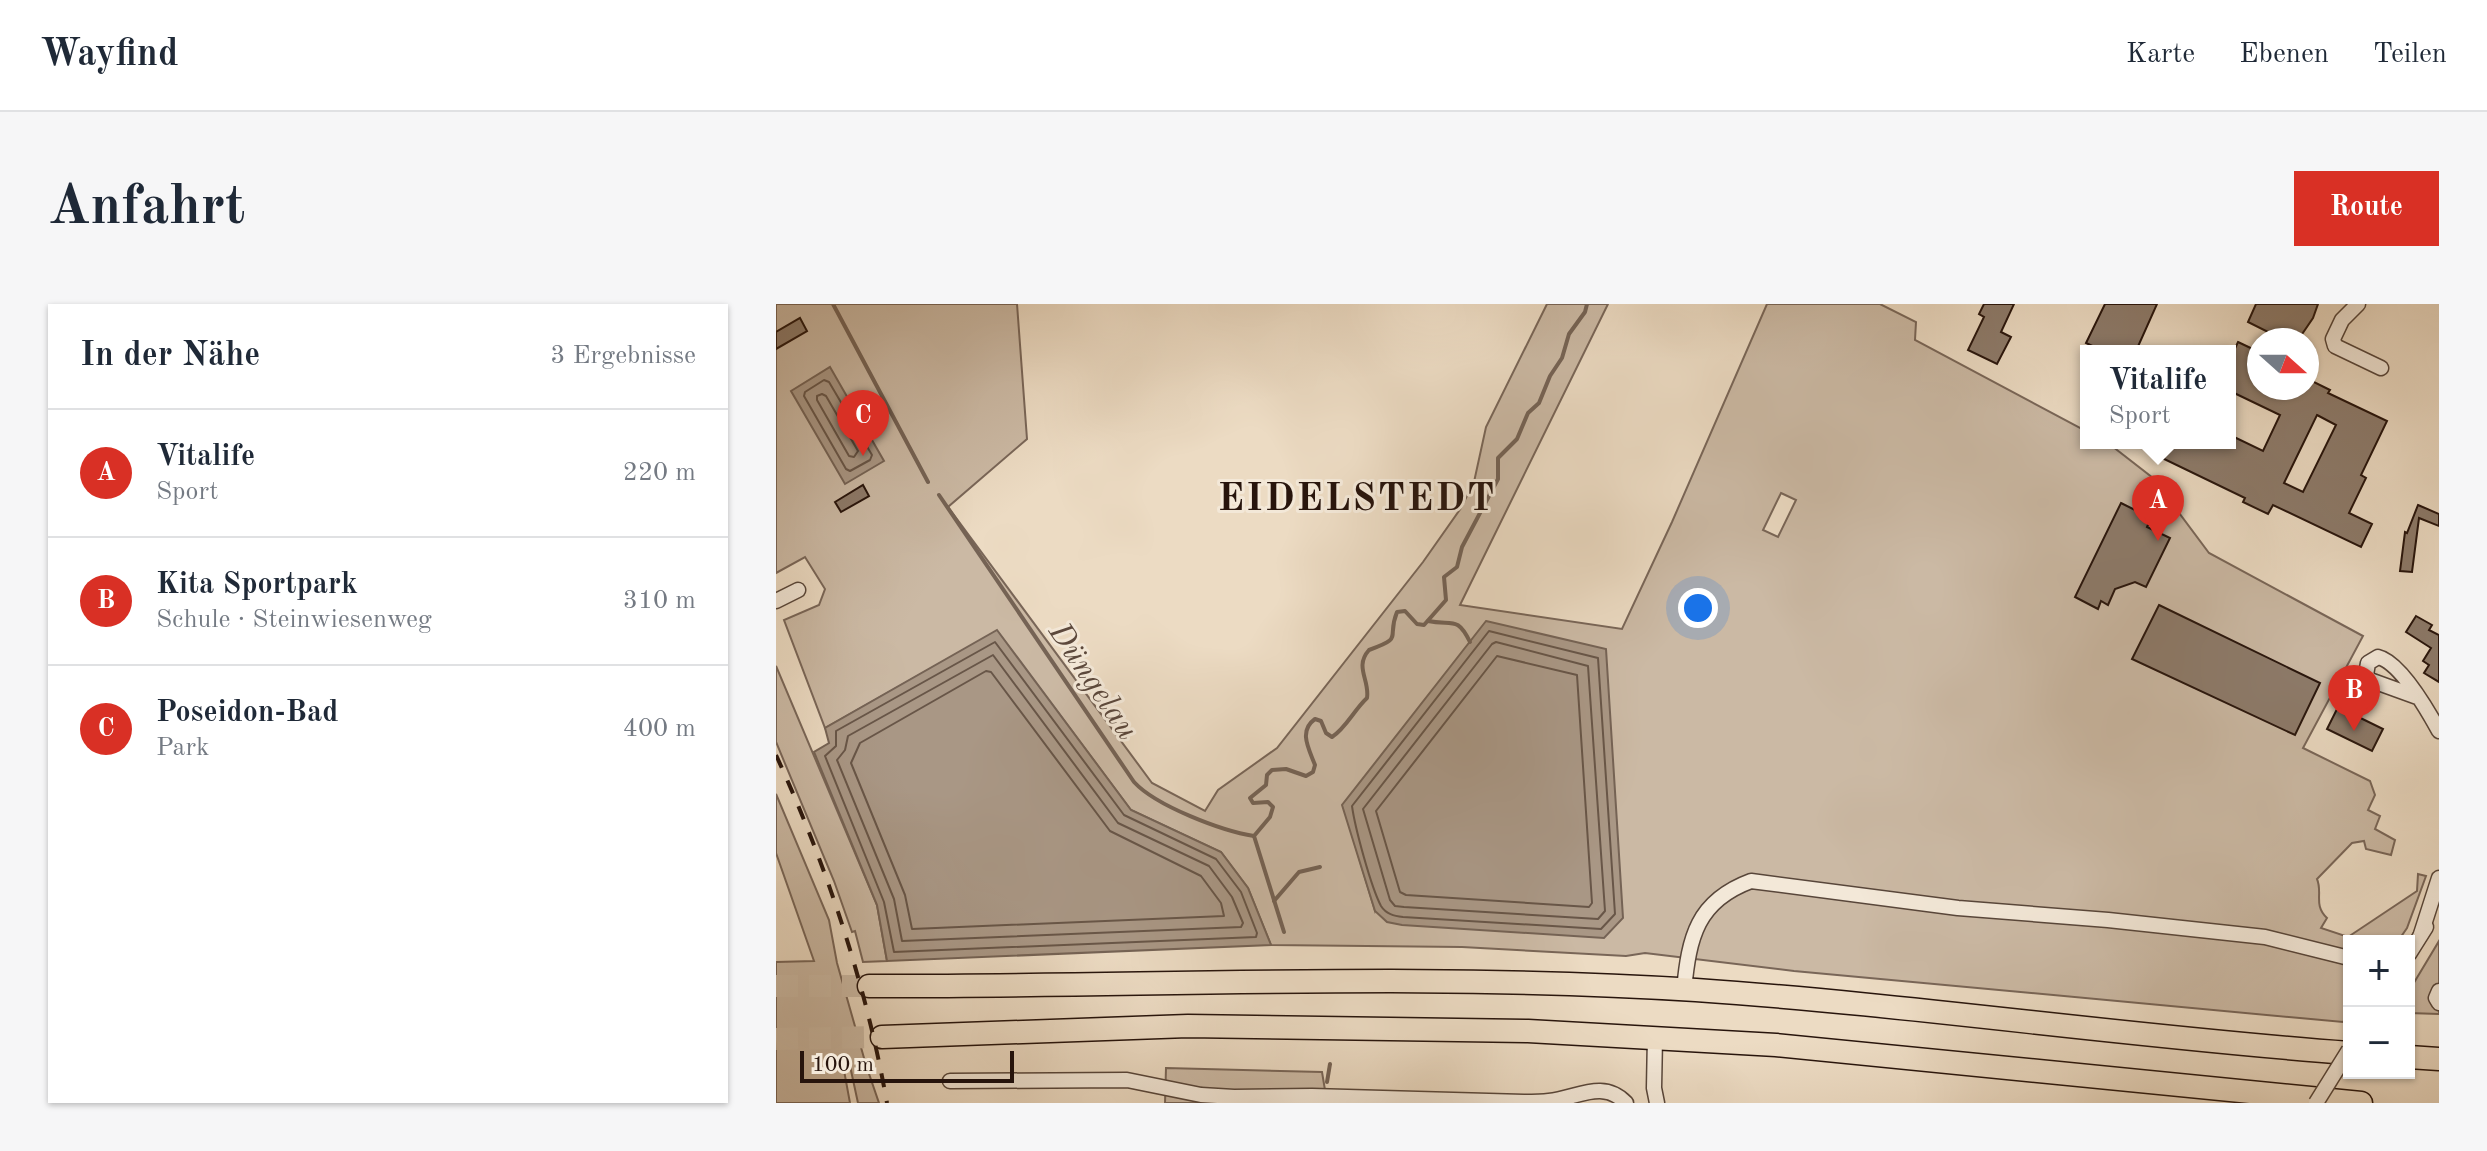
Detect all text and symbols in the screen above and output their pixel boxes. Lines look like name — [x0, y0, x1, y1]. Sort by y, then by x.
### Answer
text: Wayfind — [40, 36, 178, 74]
text: Karte — [2126, 41, 2195, 69]
text: Ebenen — [2239, 41, 2329, 69]
text: Teilen — [2373, 41, 2447, 69]
button: Route — [2294, 171, 2439, 246]
text: Anfahrt — [48, 180, 245, 236]
north arrow — [2247, 328, 2319, 400]
text: In der Nähe — [80, 339, 260, 373]
text: 3 Ergebnisse — [550, 343, 696, 369]
popup — [2080, 345, 2236, 449]
text: Vitalife — [2108, 366, 2208, 396]
pin: C — [837, 390, 889, 456]
text: Sport — [2108, 403, 2171, 429]
text: Vitalife — [156, 442, 255, 472]
text: A — [96, 460, 116, 486]
text: 220 m — [623, 460, 696, 486]
pin: A — [2132, 475, 2184, 541]
text: Sport — [156, 479, 218, 505]
district label: EIDELSTEDT — [1218, 481, 1496, 519]
text: Kita Sportpark — [156, 570, 358, 600]
text: B — [97, 588, 115, 614]
text: 310 m — [623, 588, 696, 614]
your location — [1678, 588, 1718, 628]
text: Schule · Steinwiesenweg — [156, 607, 432, 633]
water label: Düngelau — [1041, 617, 1143, 746]
pin: B — [2328, 665, 2380, 731]
text: Poseidon-Bad — [156, 698, 338, 728]
text: C — [97, 716, 115, 742]
text: 400 m — [623, 716, 696, 742]
text: Park — [156, 735, 210, 761]
map controls — [2343, 935, 2415, 1079]
button: + — [2343, 935, 2415, 1007]
button: − — [2343, 1007, 2415, 1079]
scale bar — [800, 1047, 1014, 1083]
text: 100 m — [812, 1054, 874, 1076]

